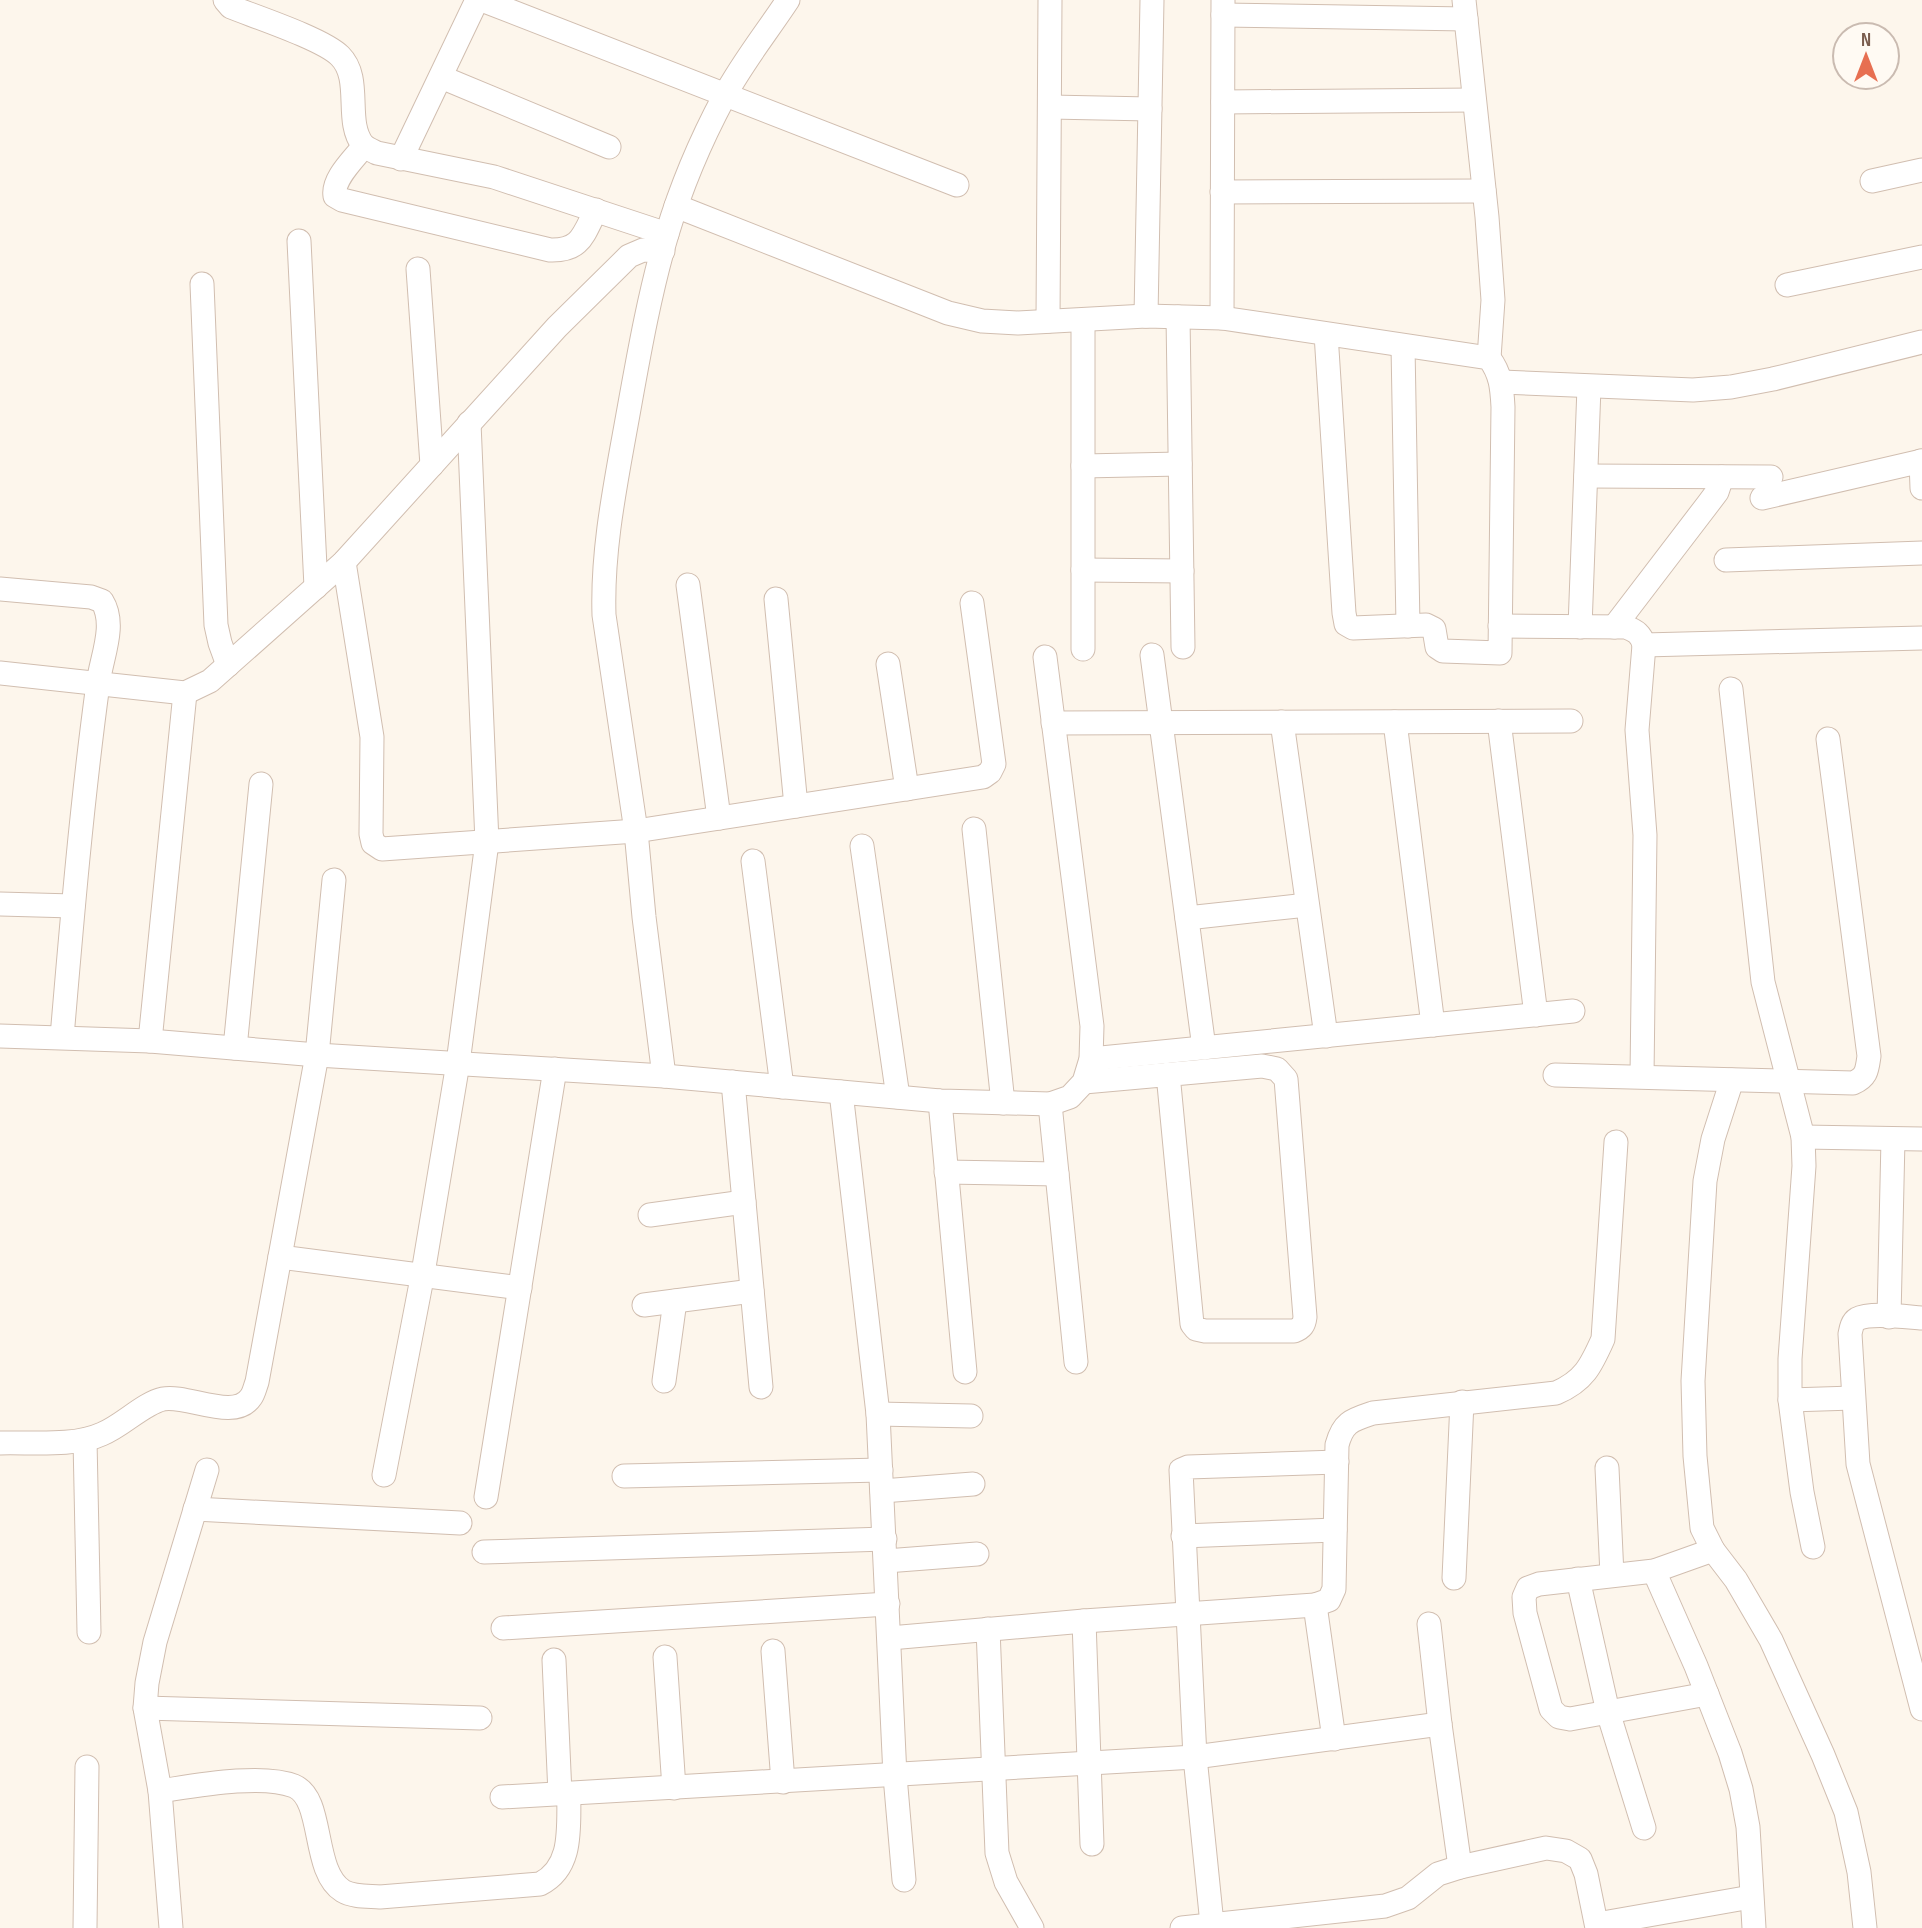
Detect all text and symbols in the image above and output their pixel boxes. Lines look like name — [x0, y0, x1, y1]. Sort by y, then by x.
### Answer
north arrow — [1831, 21, 1901, 91]
text: N — [1861, 29, 1871, 52]

